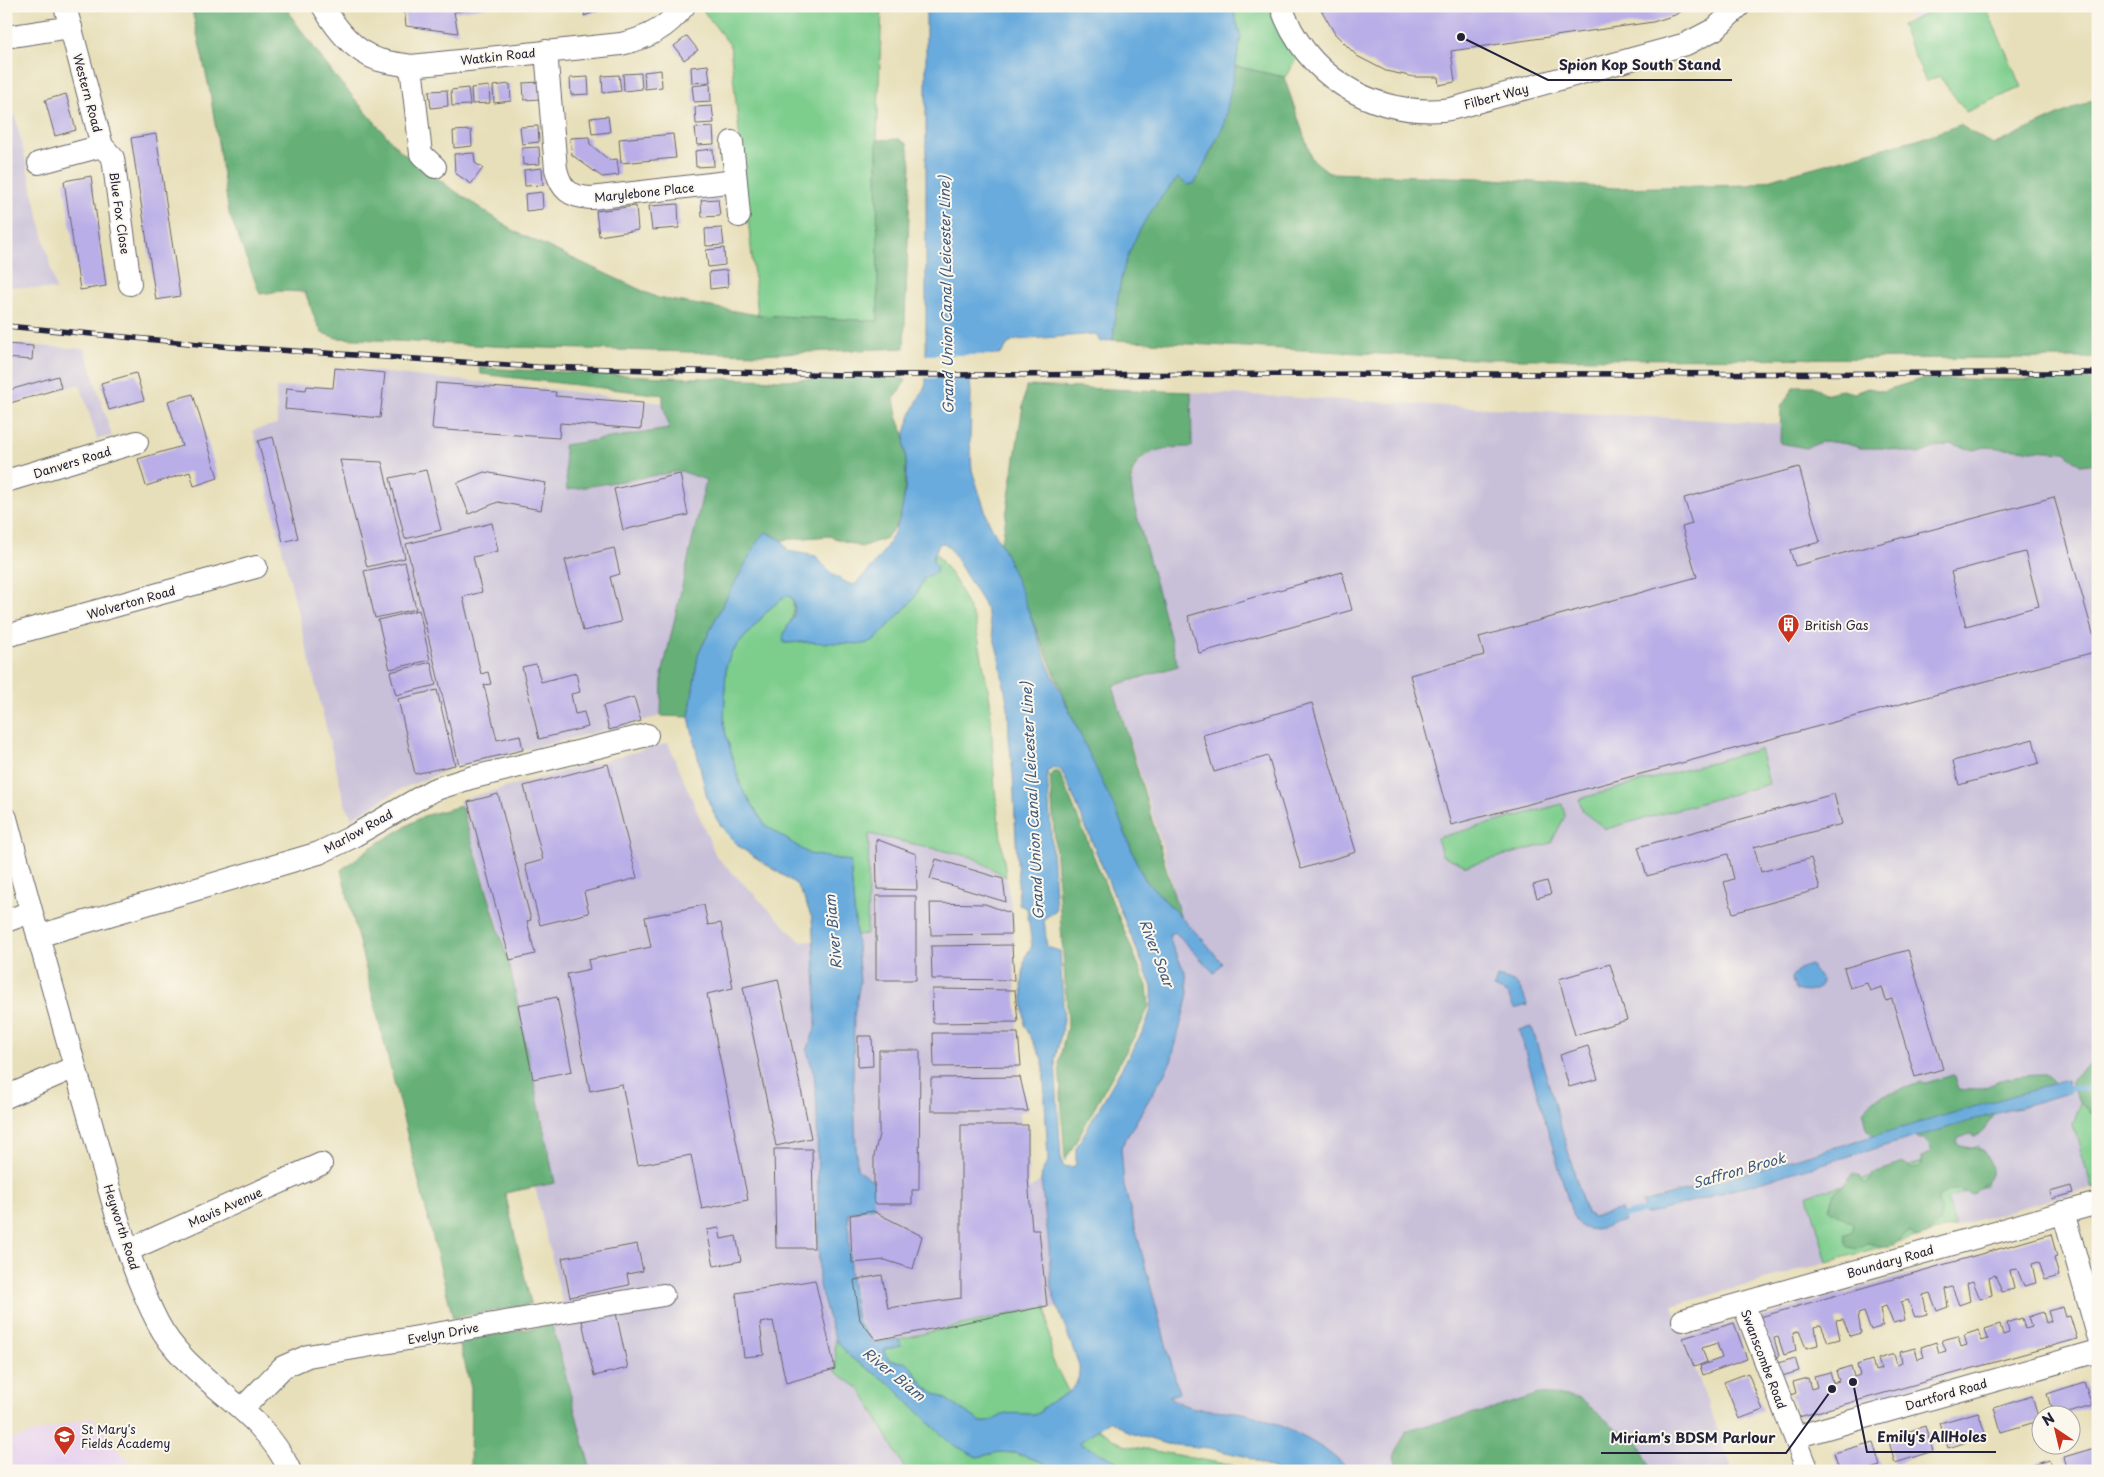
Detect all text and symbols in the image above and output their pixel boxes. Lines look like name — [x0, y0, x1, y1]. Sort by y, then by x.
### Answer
street label: Watkin Road — [460, 43, 536, 69]
callout: Spion Kop South Stand — [1548, 51, 1732, 80]
street label: Western Road — [69, 52, 107, 134]
text: Spion Kop South Stand — [1559, 54, 1722, 75]
street label: Filbert Way — [1462, 79, 1530, 113]
street label: Blue Fox Close — [105, 171, 135, 255]
water label: Grand Union Canal (Leicester Line) — [933, 174, 959, 414]
street label: Marylebone Place — [593, 178, 695, 206]
street label: Danvers Road — [31, 442, 113, 482]
street label: Wolverton Road — [85, 581, 177, 623]
building icon: British Gas — [1776, 613, 1800, 644]
place label: British Gas — [1804, 616, 1869, 634]
water label: Grand Union Canal (Leicester Line) — [1015, 680, 1049, 920]
street label: Marlow Road — [320, 805, 396, 857]
water label: River Biam — [819, 894, 847, 970]
water label: River Soar — [1134, 916, 1180, 992]
water label: Saffron Brook — [1690, 1147, 1788, 1193]
street label: Heyworth Road — [100, 1182, 144, 1272]
street label: Mavis Avenue — [185, 1182, 265, 1231]
street label: Boundary Road — [1844, 1240, 1936, 1282]
street label: Swanscombe Road — [1737, 1307, 1791, 1411]
street label: Evelyn Drive — [406, 1318, 480, 1348]
water label: River Biam — [858, 1342, 930, 1406]
street label: Dartford Road — [1903, 1374, 1989, 1414]
north arrow — [2032, 1404, 2082, 1454]
text: N — [2038, 1407, 2059, 1431]
place label: St Mary's Fields Academy — [81, 1420, 171, 1452]
callout: Emily's AllHoles — [1867, 1423, 1996, 1452]
school or university icon: St Mary's Fields Academy — [53, 1424, 77, 1455]
callout: Miriam's BDSM Parlour — [1601, 1424, 1786, 1453]
text: Emily's AllHoles — [1877, 1426, 1987, 1447]
text: Miriam's BDSM Parlour — [1611, 1427, 1776, 1448]

